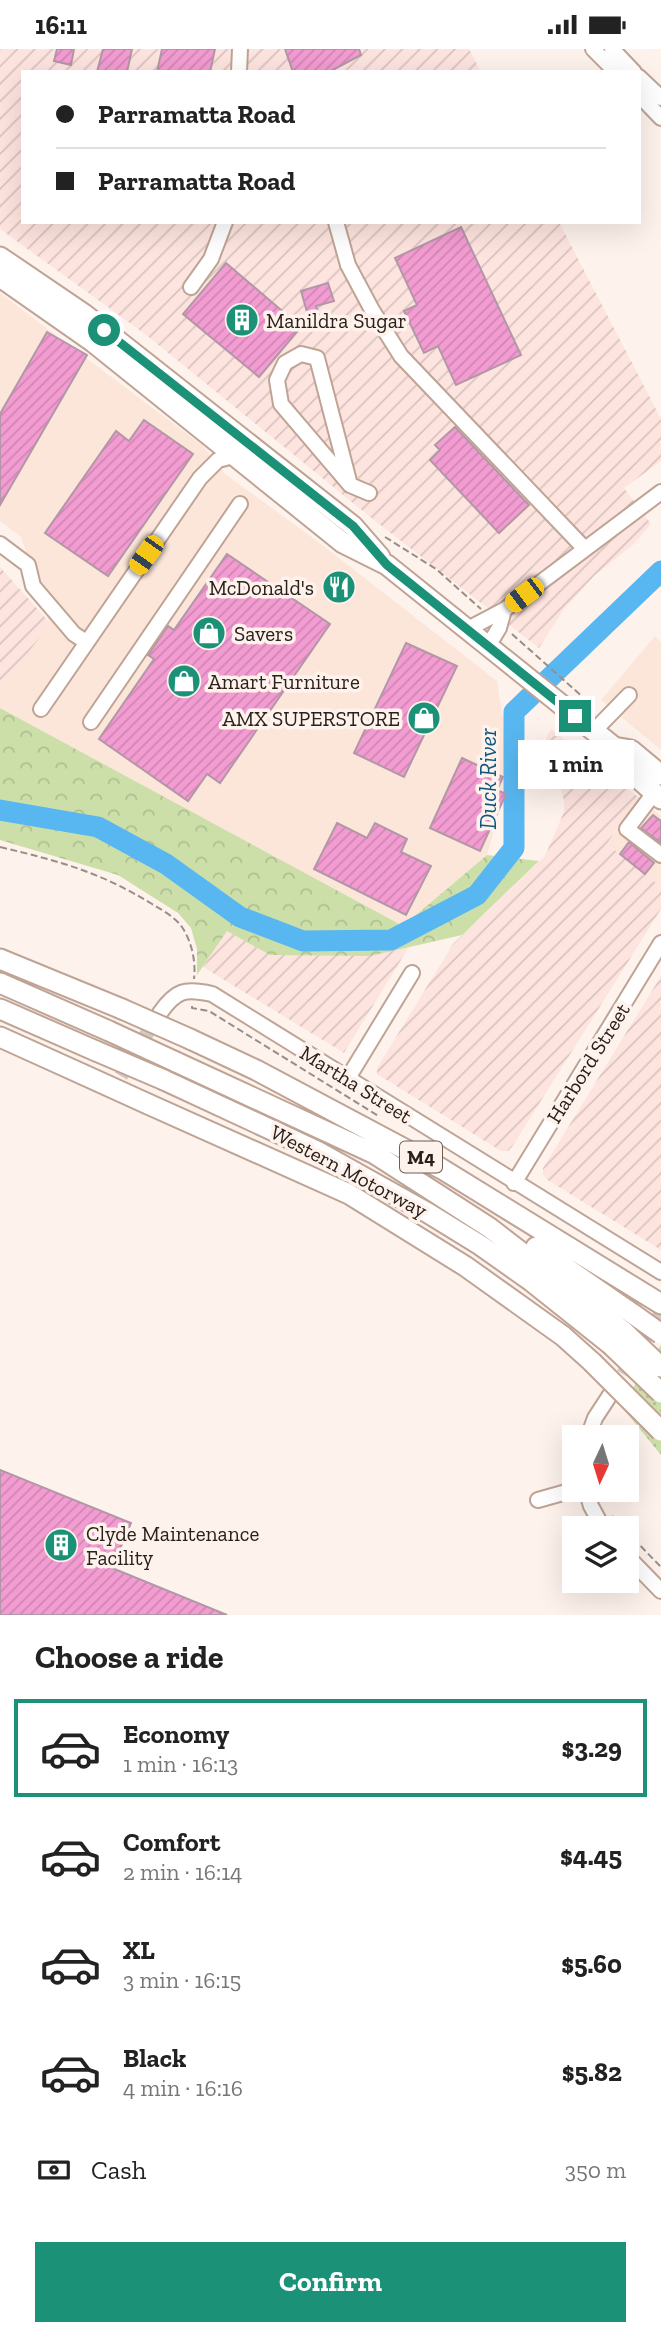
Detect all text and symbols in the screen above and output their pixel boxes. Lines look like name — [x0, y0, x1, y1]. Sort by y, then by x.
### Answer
text: 16:11 — [35, 9, 87, 41]
text: Parramatta Road — [98, 98, 295, 130]
text: Parramatta Road — [98, 165, 295, 197]
building icon: Manildra Sugar — [223, 301, 261, 339]
place label: Manildra Sugar — [266, 308, 407, 333]
route start — [88, 314, 120, 346]
car — [126, 532, 167, 578]
restaurant icon: McDonald's — [320, 568, 358, 606]
car — [501, 574, 548, 616]
place label: McDonald's — [209, 575, 314, 600]
shop icon: Savers — [190, 614, 228, 652]
place label: Savers — [234, 621, 293, 646]
shop icon: Amart Furniture — [165, 662, 203, 700]
place label: Amart Furniture — [208, 669, 360, 694]
shop icon: AMX SUPERSTORE — [405, 699, 443, 737]
route end — [559, 700, 591, 732]
place label: AMX SUPERSTORE — [222, 706, 400, 731]
water label: Duck River — [474, 728, 502, 830]
callout: 1 min — [517, 741, 633, 789]
text: 1 min — [549, 750, 603, 778]
street label: Harbord Street — [541, 998, 635, 1128]
street label: Martha Street — [295, 1040, 417, 1128]
street label: Western Motorway — [266, 1119, 432, 1223]
road number: M4 — [400, 1141, 442, 1173]
north arrow — [562, 1425, 639, 1501]
map controls — [562, 1425, 639, 1593]
button: layers — [562, 1516, 639, 1593]
place label: Clyde Maintenance Facility — [86, 1521, 259, 1570]
building icon: Clyde Maintenance Facility — [42, 1526, 80, 1564]
text: Choose a ride — [35, 1638, 223, 1676]
icon: car — [39, 1717, 102, 1780]
text: Economy — [123, 1718, 229, 1750]
text: $3.29 — [562, 1732, 622, 1764]
text: 1 min · 16:13 — [123, 1750, 238, 1778]
icon: car — [39, 1825, 102, 1888]
text: Comfort — [123, 1826, 220, 1858]
text: $4.45 — [560, 1840, 622, 1872]
text: 2 min · 16:14 — [123, 1858, 243, 1886]
icon: car — [39, 1933, 102, 1996]
text: XL — [123, 1934, 155, 1966]
text: $5.60 — [561, 1948, 622, 1980]
text: 3 min · 16:15 — [123, 1966, 241, 1994]
icon: car — [39, 2041, 102, 2104]
text: Black — [123, 2042, 186, 2074]
text: $5.82 — [562, 2056, 622, 2088]
text: 4 min · 16:16 — [123, 2074, 243, 2102]
icon: cash — [35, 2151, 73, 2189]
text: Cash — [91, 2154, 146, 2186]
text: 350 m — [565, 2156, 626, 2184]
button: Confirm — [35, 2242, 626, 2322]

